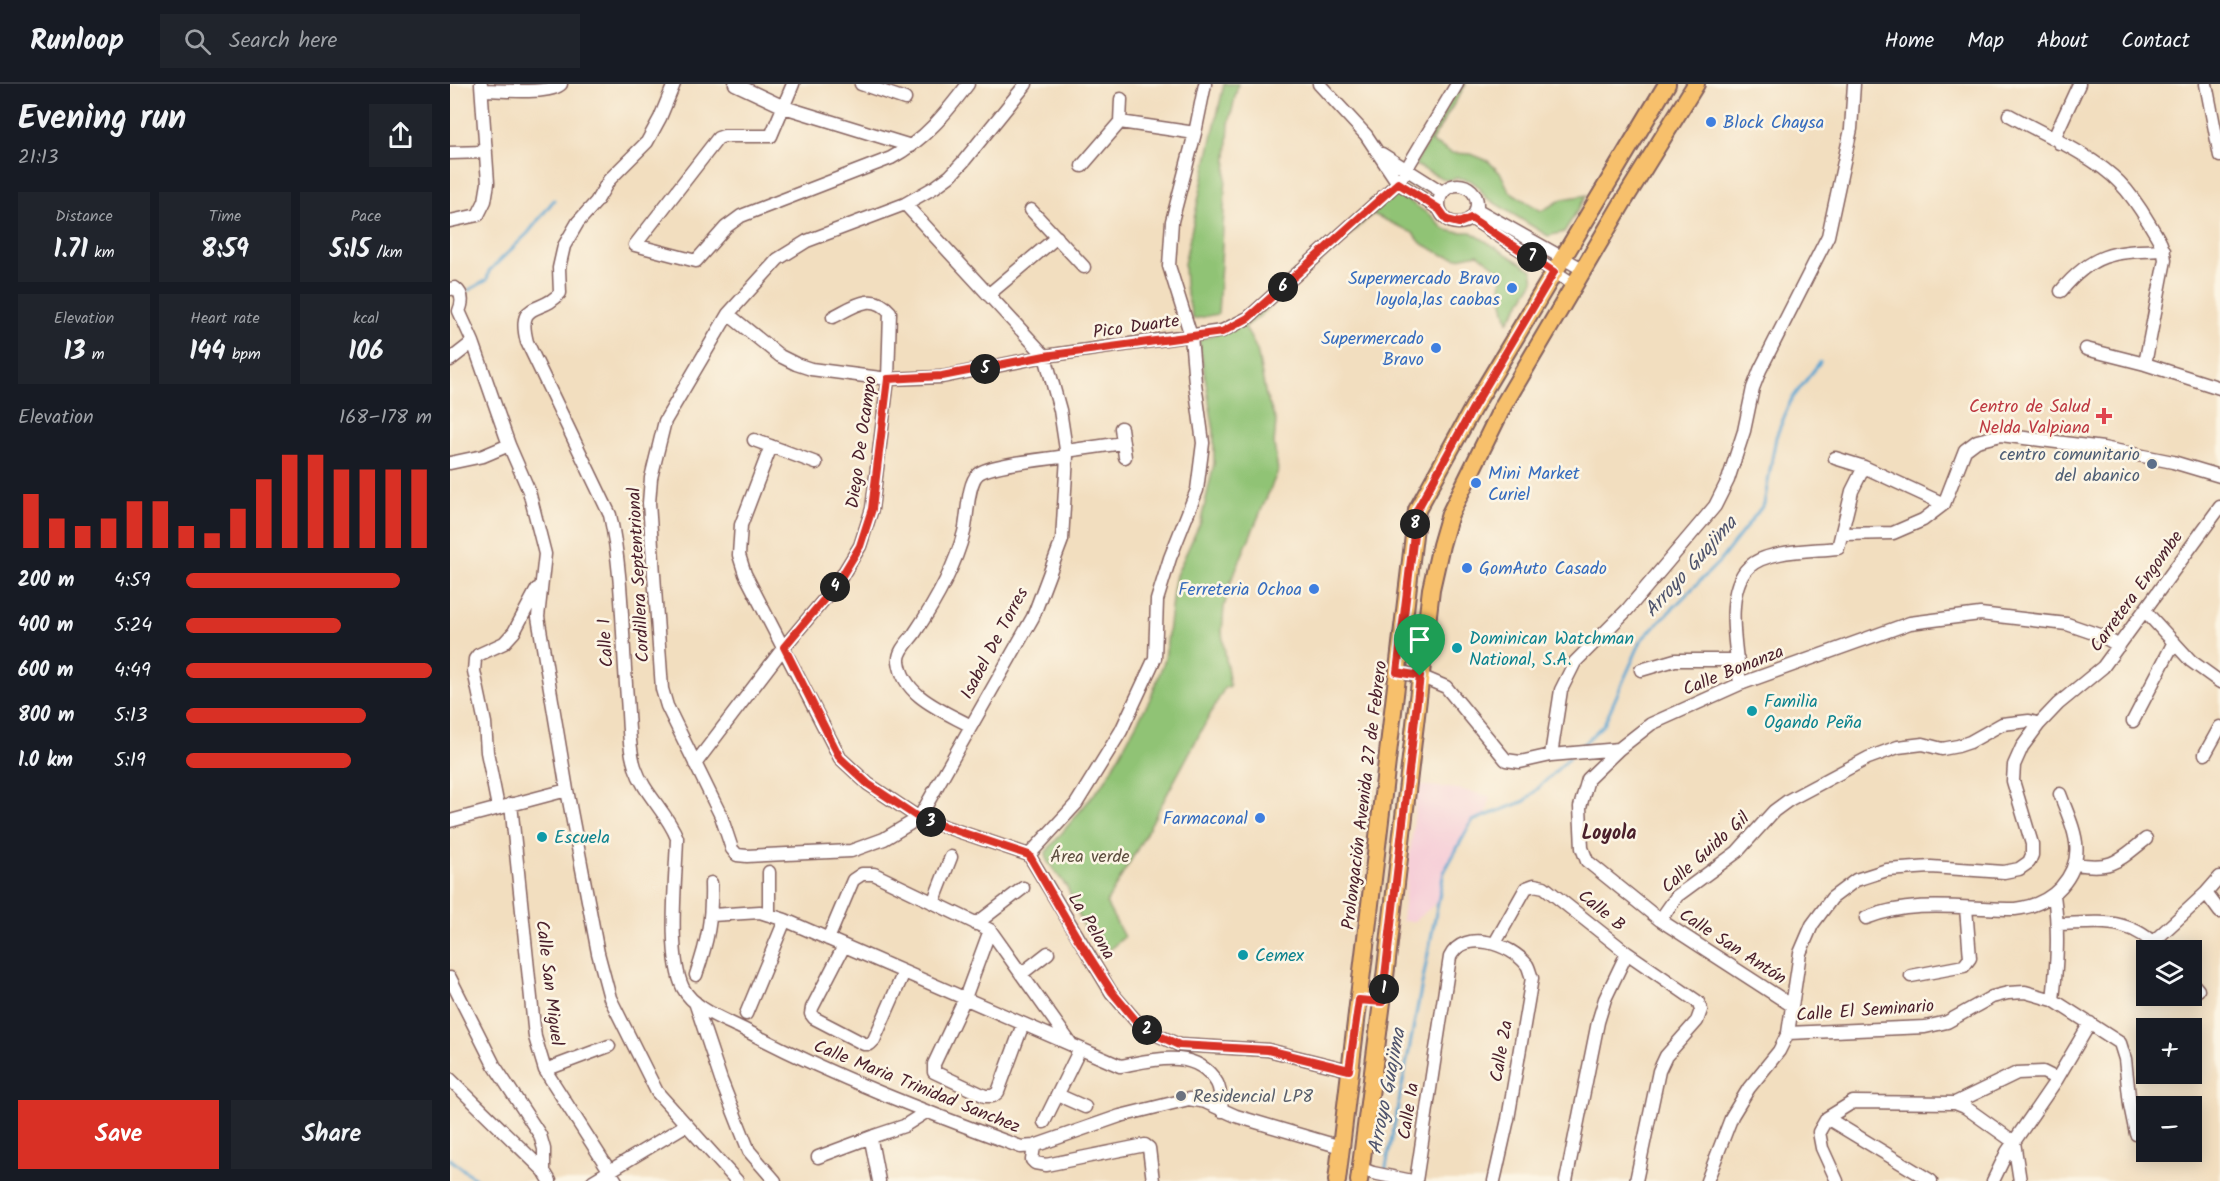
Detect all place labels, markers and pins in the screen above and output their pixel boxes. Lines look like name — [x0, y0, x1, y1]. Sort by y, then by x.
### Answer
place label: Block Chaysa — [1723, 109, 1824, 138]
marker: Block Chaysa — [1704, 115, 1718, 129]
pin: 7 — [1517, 242, 1547, 272]
place label: Supermercado Bravo loyola,las caobas — [1348, 265, 1500, 315]
pin: 6 — [1268, 272, 1298, 302]
marker: Supermercado Bravo loyola,las caobas — [1505, 281, 1519, 295]
place label: Supermercado Bravo — [1321, 325, 1424, 375]
marker: Supermercado Bravo — [1429, 341, 1443, 355]
pin: 5 — [970, 354, 1000, 384]
place label: Centro de Salud Nelda Valpiana — [1969, 393, 2091, 443]
marker: Centro de Salud Nelda Valpiana — [2095, 407, 2113, 425]
place label: centro comunitario del abanico — [1999, 441, 2140, 491]
marker: centro comunitario del abanico — [2145, 457, 2159, 471]
place label: Mini Market Curiel — [1488, 460, 1581, 510]
marker: Mini Market Curiel — [1469, 476, 1483, 490]
pin: 8 — [1400, 509, 1430, 539]
place label: GomAuto Casado — [1479, 555, 1607, 584]
marker: GomAuto Casado — [1460, 561, 1474, 575]
pin: 4 — [820, 572, 850, 602]
place label: Ferreteria Ochoa — [1178, 576, 1302, 605]
marker: Ferreteria Ochoa — [1307, 582, 1321, 596]
pin — [1394, 614, 1445, 676]
place label: Dominican Watchman National, S.A. — [1469, 625, 1634, 675]
marker: Dominican Watchman National, S.A. — [1450, 641, 1464, 655]
place label: Familia Ogando Peña — [1764, 688, 1862, 738]
marker: Familia Ogando Peña — [1745, 704, 1759, 718]
place label: Farmaconal — [1163, 805, 1249, 834]
pin: 3 — [916, 807, 946, 837]
marker: Farmaconal — [1253, 811, 1267, 825]
place label: Escuela — [554, 824, 610, 853]
marker: Escuela — [535, 830, 549, 844]
place label: Cemex — [1255, 942, 1304, 971]
marker: Cemex — [1236, 948, 1250, 962]
pin: 1 — [1369, 974, 1399, 1004]
pin: 2 — [1132, 1015, 1162, 1045]
place label: Residencial LP8 — [1193, 1083, 1313, 1112]
marker: Residencial LP8 — [1174, 1089, 1188, 1103]

